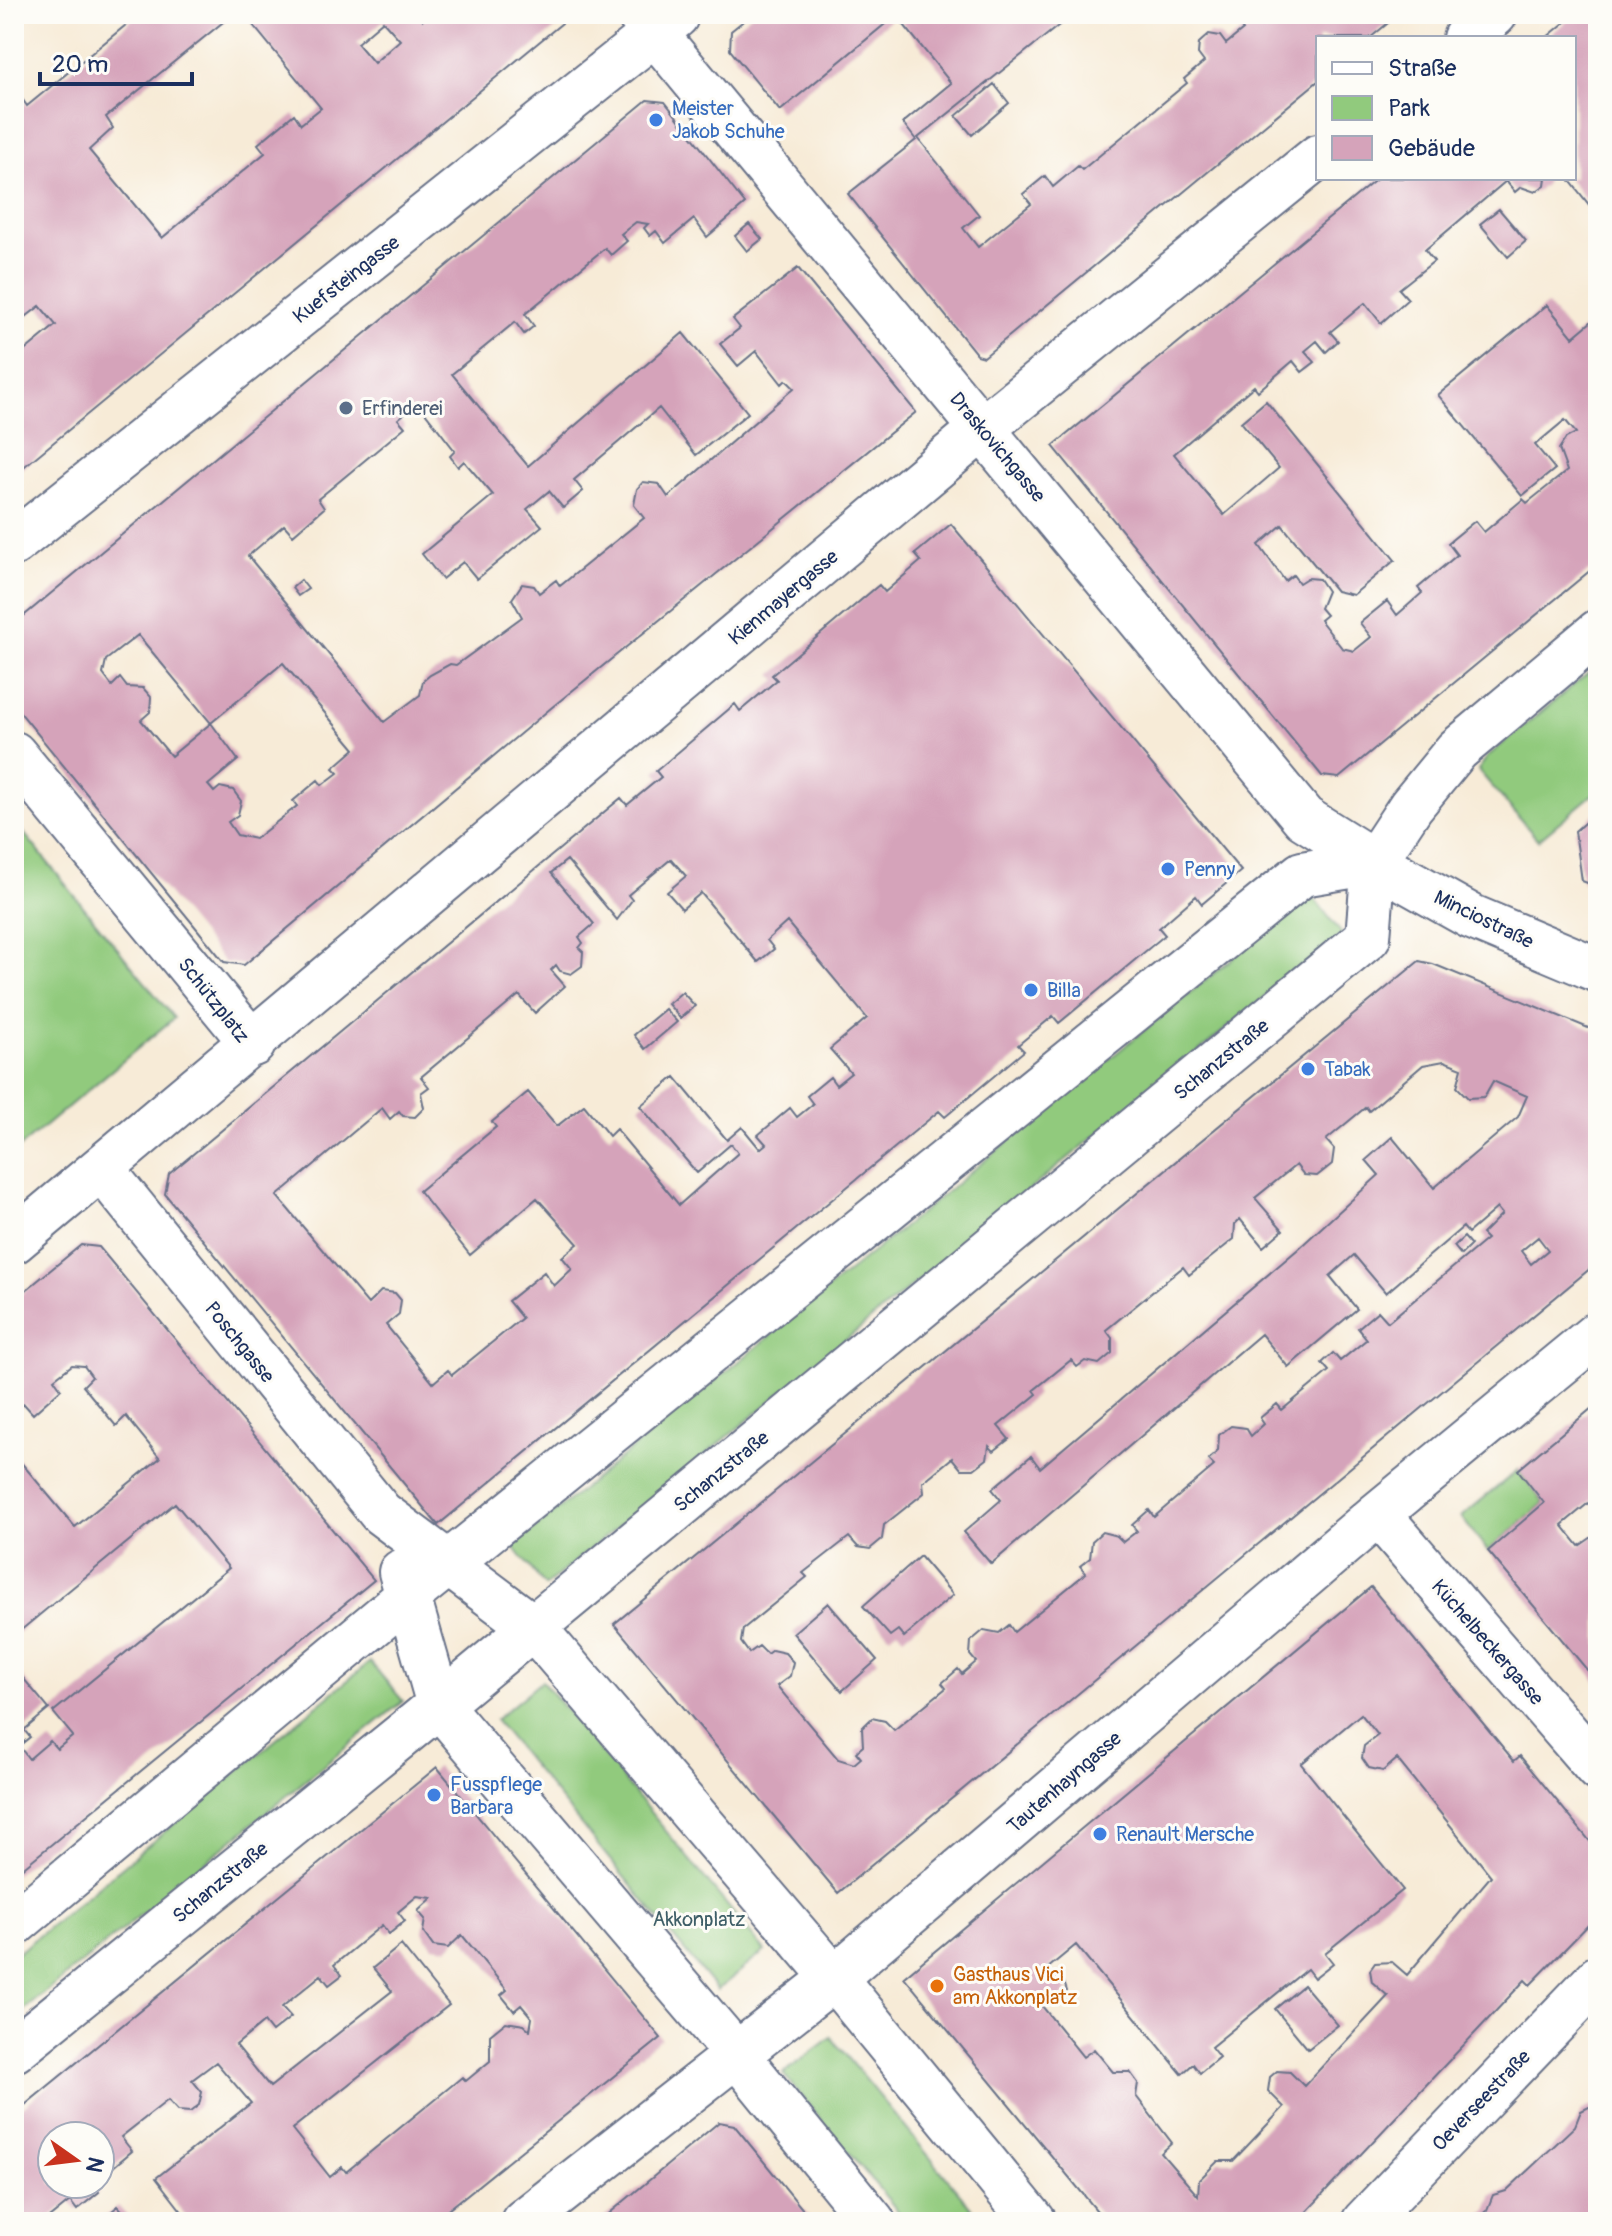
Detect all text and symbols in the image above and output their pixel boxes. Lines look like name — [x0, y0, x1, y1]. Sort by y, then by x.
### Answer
scale bar — [40, 36, 192, 86]
legend — [1316, 36, 1576, 180]
text: 20 m — [52, 50, 108, 79]
text: Straße — [1388, 54, 1456, 83]
text: Park — [1388, 94, 1430, 123]
place label: Meister Jakob Schuhe — [672, 96, 785, 144]
marker: Meister Jakob Schuhe — [647, 111, 665, 129]
text: Gebäude — [1388, 134, 1475, 163]
street label: Kuefsteingasse — [288, 230, 405, 329]
street label: Draskovichgasse — [944, 387, 1051, 508]
place label: Erfinderei — [362, 396, 443, 421]
marker: Erfinderei — [337, 399, 355, 417]
street label: Kienmayergasse — [723, 544, 844, 651]
place label: Penny — [1184, 857, 1236, 882]
marker: Penny — [1159, 860, 1177, 878]
street label: Minciostraße — [1430, 885, 1538, 954]
street label: Schützplatz — [173, 953, 255, 1048]
place label: Billa — [1047, 978, 1081, 1003]
marker: Billa — [1022, 981, 1040, 999]
street label: Schanzstraße — [1168, 1013, 1274, 1106]
place label: Tabak — [1324, 1057, 1371, 1082]
marker: Tabak — [1299, 1060, 1317, 1078]
street label: Poschgasse — [199, 1297, 280, 1388]
street label: Schanzstraße — [668, 1425, 774, 1518]
street label: Küchelbeckergasse — [1426, 1574, 1549, 1711]
street label: Tautenhayngasse — [1002, 1726, 1127, 1839]
place label: Fusspflege Barbara — [450, 1772, 542, 1820]
marker: Fusspflege Barbara — [425, 1786, 443, 1804]
place label: Renault Mersche — [1116, 1822, 1254, 1847]
marker: Renault Mersche — [1091, 1825, 1109, 1843]
street label: Schanzstraße — [167, 1836, 273, 1929]
park label: Akkonplatz — [653, 1907, 745, 1932]
place label: Gasthaus Vici am Akkonplatz — [953, 1962, 1077, 2010]
marker: Gasthaus Vici am Akkonplatz — [928, 1977, 946, 1995]
street label: Oeverseestraße — [1427, 2044, 1536, 2156]
north arrow — [36, 2120, 116, 2200]
text: N — [79, 2154, 110, 2175]

